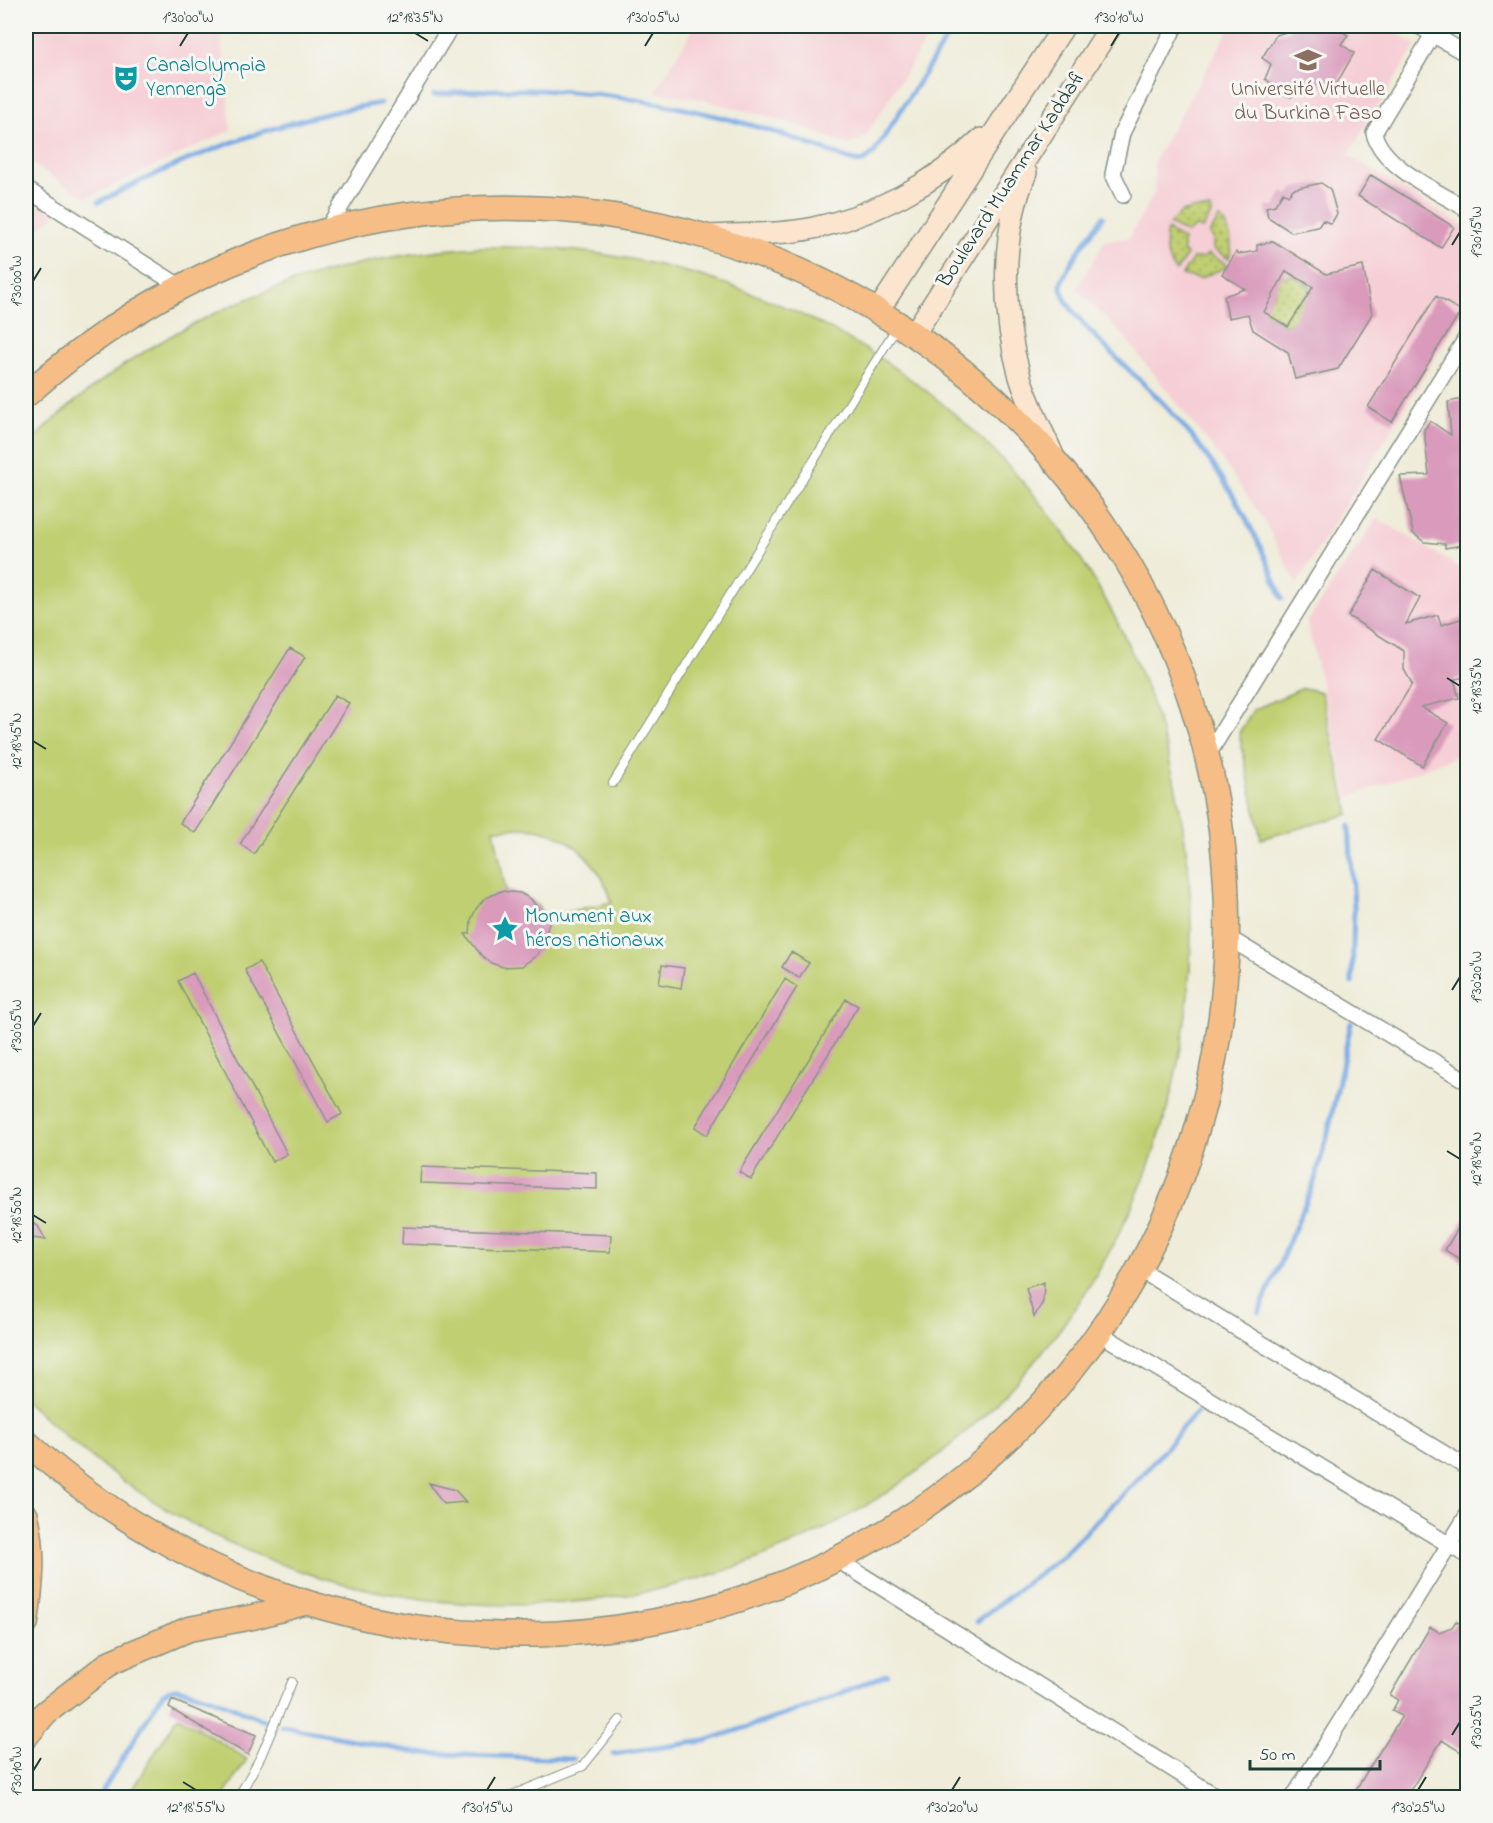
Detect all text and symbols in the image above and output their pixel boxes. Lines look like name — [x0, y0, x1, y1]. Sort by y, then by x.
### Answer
text: 1°30'00"W — [162, 7, 214, 29]
text: 12°18'35"N — [387, 7, 443, 29]
text: 1°30'05"W — [626, 7, 680, 29]
text: 1°30'10"W — [1094, 7, 1144, 29]
school or university icon: Université Virtuelle du Burkina Faso — [1293, 45, 1323, 75]
place label: CanalOlympia Yennenga — [146, 51, 266, 107]
theatre icon: CanalOlympia Yennenga — [111, 63, 141, 93]
street label: Boulevard Muammar Kaddafi — [930, 64, 1094, 295]
place label: Université Virtuelle du Burkina Faso — [1231, 75, 1386, 129]
text: 1°30'15"W — [1466, 206, 1488, 258]
text: 1°30'00"W — [6, 255, 28, 307]
text: 12°18'35"N — [1466, 658, 1488, 714]
text: 12°18'45"N — [6, 713, 28, 769]
place label: Monument aux héros nationaux — [525, 902, 664, 956]
place icon: Monument aux héros nationaux — [490, 914, 520, 944]
text: 1°30'20"W — [1466, 951, 1488, 1003]
text: 1°30'05"W — [6, 999, 28, 1053]
text: 12°18'40"N — [1466, 1132, 1488, 1186]
text: 12°18'50"N — [6, 1187, 28, 1243]
text: 1°30'25"W — [1466, 1695, 1488, 1749]
scale bar — [1250, 1733, 1380, 1771]
text: 50 m — [1259, 1743, 1296, 1769]
text: 1°30'10"W — [6, 1746, 28, 1796]
text: 12°18'55"N — [166, 1797, 226, 1819]
text: 1°30'15"W — [461, 1797, 513, 1819]
text: 1°30'20"W — [926, 1797, 978, 1819]
text: 1°30'25"W — [1391, 1797, 1445, 1819]

